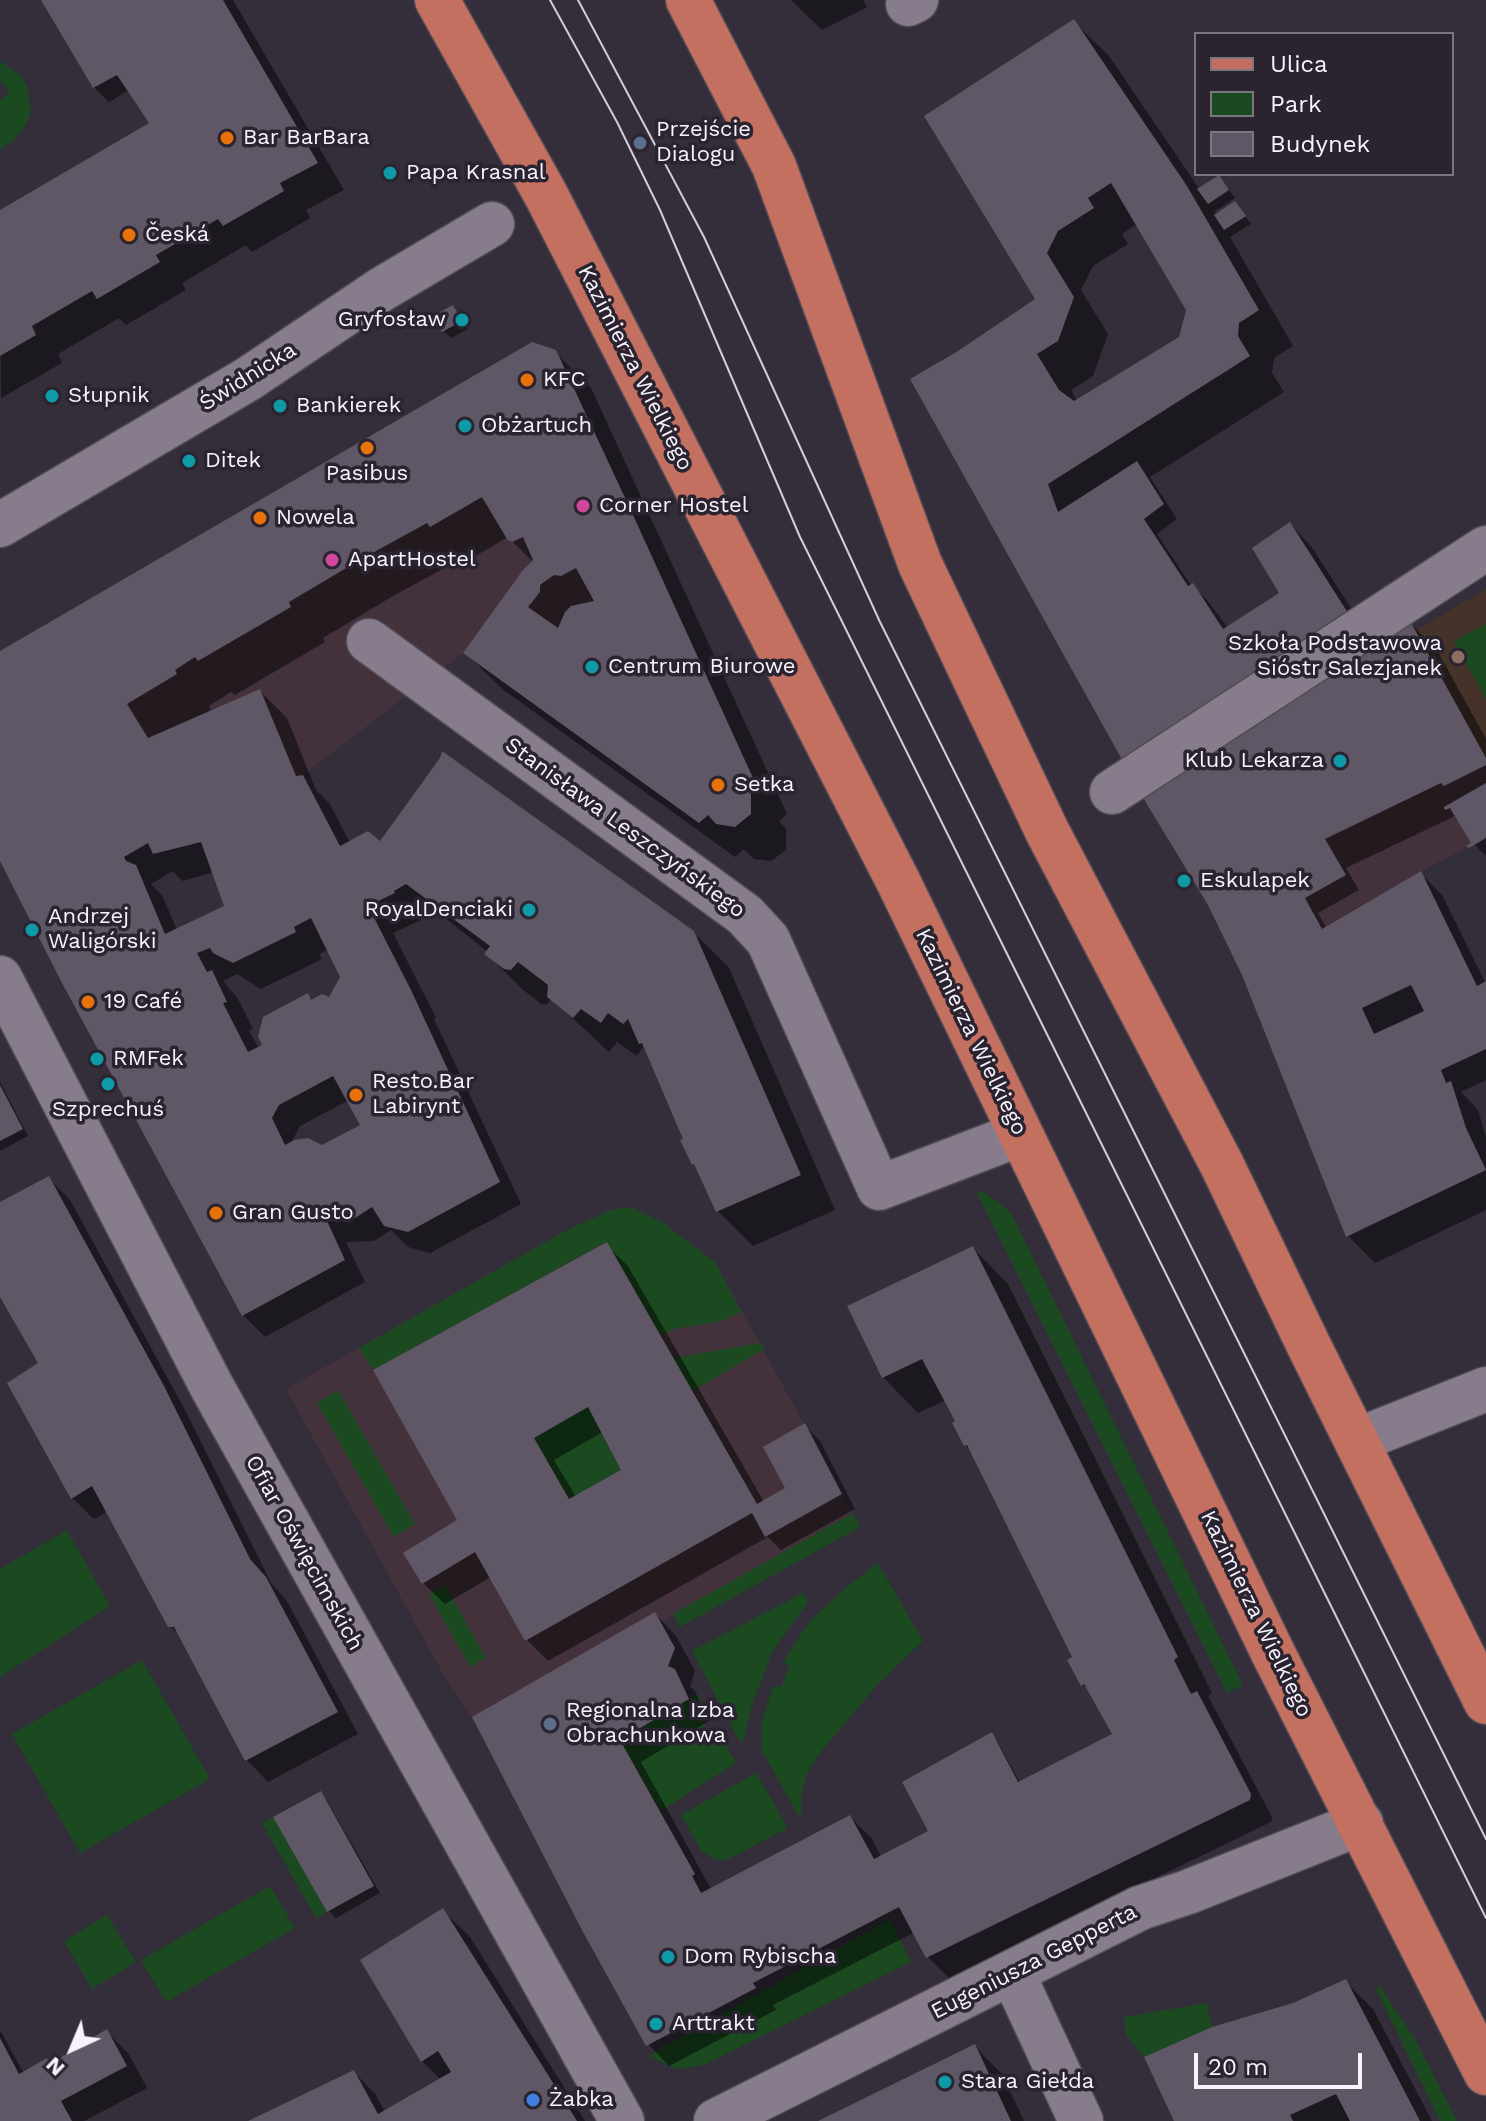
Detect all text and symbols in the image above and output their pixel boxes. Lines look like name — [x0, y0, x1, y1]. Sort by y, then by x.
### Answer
legend — [1194, 32, 1454, 176]
text: Ulica — [1270, 50, 1328, 78]
text: Park — [1270, 90, 1322, 118]
place label: Przejście Dialogu — [656, 117, 751, 168]
place label: Bar BarBara — [243, 125, 370, 151]
marker: Bar BarBara — [218, 129, 236, 147]
text: Budynek — [1270, 130, 1370, 158]
marker: Przejście Dialogu — [631, 134, 649, 152]
place label: Papa Krasnal — [406, 160, 546, 186]
marker: Papa Krasnal — [381, 164, 399, 182]
place label: Česká — [145, 222, 209, 248]
marker: Česká — [120, 226, 138, 244]
street label: Kazimierza Wielkiego — [572, 261, 698, 475]
place label: Gryfosław — [338, 307, 446, 333]
marker: Gryfosław — [453, 311, 471, 329]
street label: Świdnicka — [195, 337, 301, 417]
place label: KFC — [543, 367, 586, 393]
marker: KFC — [518, 371, 536, 389]
place label: Słupnik — [68, 383, 150, 409]
marker: Słupnik — [43, 387, 61, 405]
place label: Bankierek — [296, 393, 401, 419]
marker: Bankierek — [271, 397, 289, 415]
place label: Obżartuch — [481, 413, 592, 439]
marker: Obżartuch — [456, 417, 474, 435]
marker: Pasibus — [358, 439, 376, 457]
place label: Ditek — [205, 448, 261, 474]
marker: Ditek — [180, 452, 198, 470]
place label: Pasibus — [326, 461, 408, 487]
place label: Corner Hostel — [599, 493, 748, 519]
marker: Corner Hostel — [574, 497, 592, 515]
place label: Nowela — [276, 505, 355, 531]
marker: Nowela — [251, 509, 269, 527]
place label: ApartHostel — [348, 547, 476, 573]
marker: ApartHostel — [323, 551, 341, 569]
place label: Szkoła Podstawowa Sióstr Salezjanek — [1228, 631, 1442, 682]
marker: Szkoła Podstawowa Sióstr Salezjanek — [1449, 648, 1467, 666]
place label: Centrum Biurowe — [608, 654, 795, 680]
marker: Centrum Biurowe — [583, 658, 601, 676]
street label: Stanisława Leszczyńskiego — [500, 732, 750, 924]
place label: Klub Lekarza — [1185, 748, 1324, 774]
marker: Klub Lekarza — [1331, 752, 1349, 770]
place label: Setka — [734, 772, 794, 798]
marker: Setka — [709, 776, 727, 794]
place label: Eskulapek — [1200, 868, 1310, 894]
marker: Eskulapek — [1175, 872, 1193, 890]
place label: RoyalDenciaki — [365, 897, 513, 923]
marker: RoyalDenciaki — [520, 901, 538, 919]
place label: Andrzej Waligórski — [48, 904, 157, 956]
marker: Andrzej Waligórski — [23, 921, 41, 939]
street label: Kazimierza Wielkiego — [909, 924, 1033, 1140]
place label: 19 Café — [104, 989, 182, 1015]
marker: 19 Café — [79, 993, 97, 1011]
place label: RMFek — [113, 1046, 184, 1072]
marker: RMFek — [88, 1050, 106, 1068]
place label: Resto.Bar Labirynt — [372, 1069, 474, 1120]
marker: Szprechuś — [99, 1075, 117, 1093]
marker: Resto.Bar Labirynt — [347, 1086, 365, 1104]
place label: Szprechuś — [52, 1097, 164, 1123]
place label: Gran Gusto — [232, 1200, 354, 1226]
marker: Gran Gusto — [207, 1204, 225, 1222]
street label: Ofiar Oświęcimskich — [239, 1451, 369, 1655]
street label: Kazimierza Wielkiego — [1194, 1506, 1318, 1722]
place label: Regionalna Izba Obrachunkowa — [566, 1698, 734, 1750]
marker: Regionalna Izba Obrachunkowa — [541, 1715, 559, 1733]
street label: Eugeniusza Gepperta — [927, 1899, 1141, 2025]
place label: Dom Rybischa — [684, 1944, 836, 1970]
marker: Dom Rybischa — [659, 1948, 677, 1966]
north arrow — [32, 2009, 112, 2089]
place label: Arttrakt — [672, 2011, 755, 2037]
marker: Arttrakt — [647, 2015, 665, 2033]
scale bar — [1198, 2037, 1366, 2087]
text: N — [40, 2052, 70, 2081]
text: 20 m — [1208, 2053, 1268, 2081]
place label: Stara Giełda — [961, 2069, 1094, 2095]
marker: Stara Giełda — [936, 2073, 954, 2091]
place label: Żabka — [549, 2087, 614, 2113]
marker: Żabka — [524, 2091, 542, 2109]

